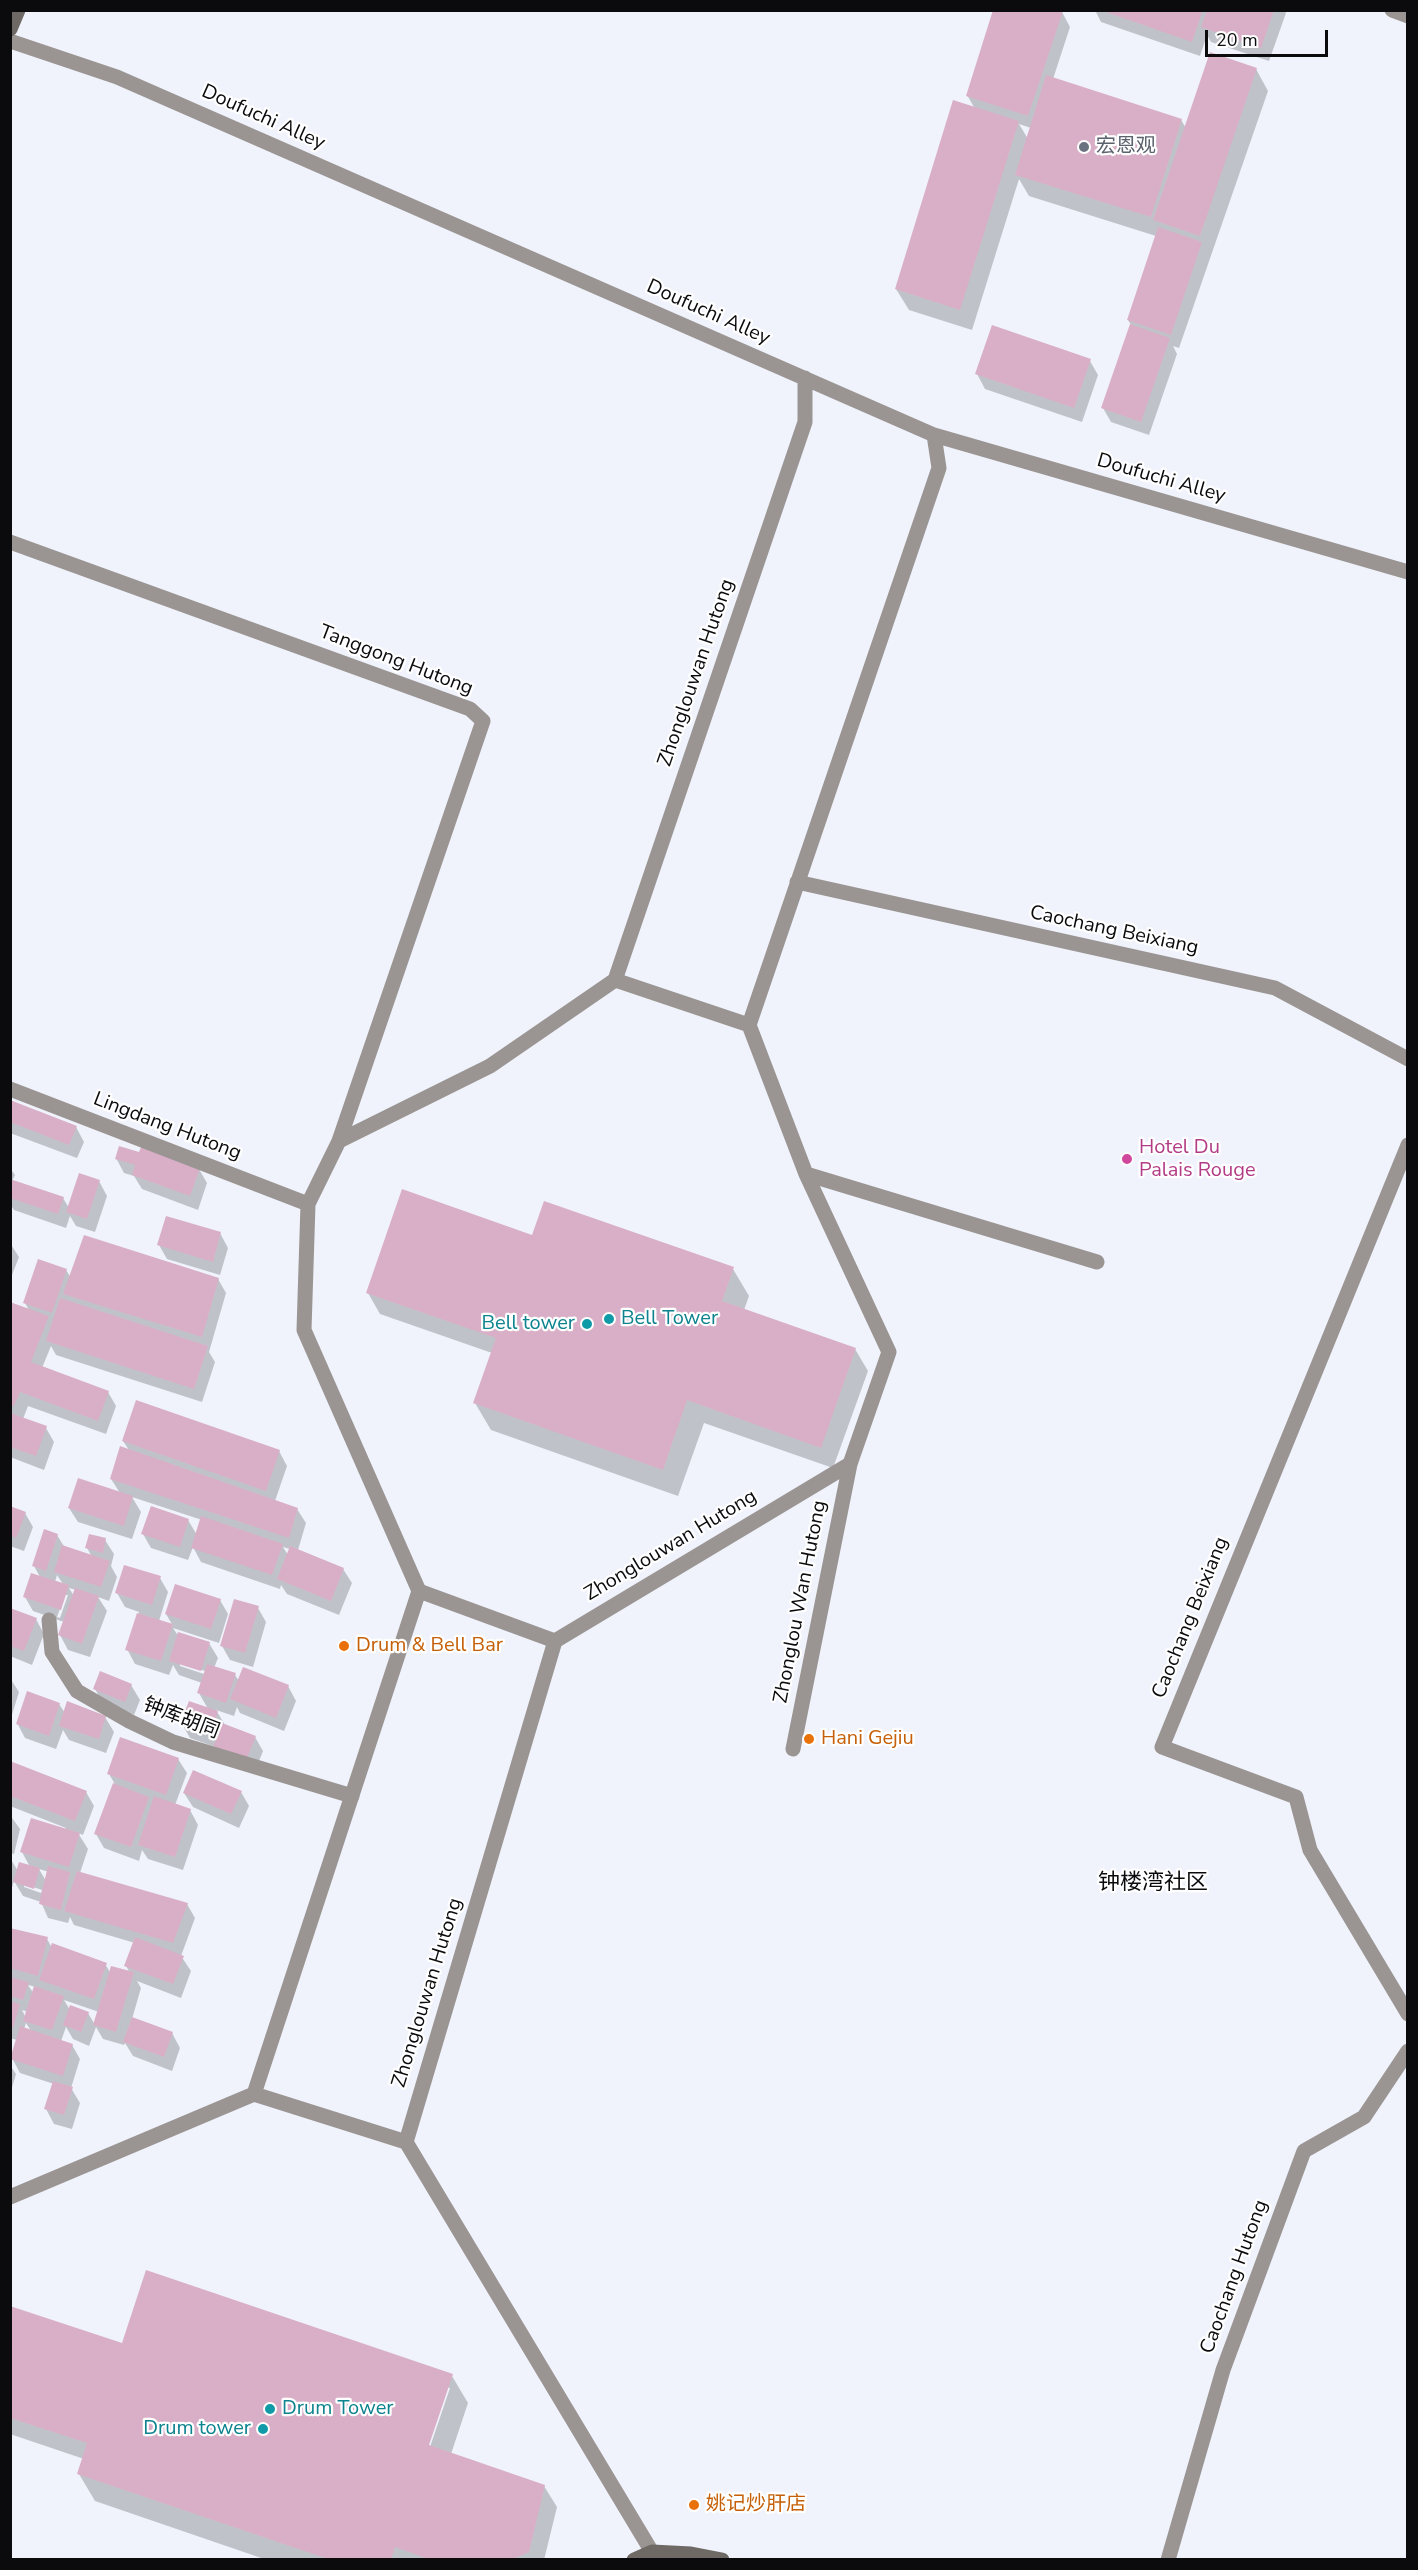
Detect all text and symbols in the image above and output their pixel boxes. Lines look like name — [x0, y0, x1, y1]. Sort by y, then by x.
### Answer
scale bar — [1208, 18, 1331, 56]
text: 20 m — [1216, 28, 1258, 52]
street label: Doufuchi Alley — [198, 80, 328, 156]
place label: 宏恩观 — [1096, 135, 1156, 159]
marker: 宏恩观 — [1077, 140, 1091, 154]
street label: Doufuchi Alley — [643, 275, 773, 351]
street label: Doufuchi Alley — [1094, 449, 1228, 509]
street label: Zhonglouwan Hutong — [654, 576, 740, 770]
street label: Tanggong Hutong — [316, 621, 476, 701]
street label: Caochang Beixiang — [1027, 901, 1201, 961]
street label: Lingdang Hutong — [90, 1088, 244, 1166]
place label: Hotel Du Palais Rouge — [1139, 1136, 1256, 1183]
marker: Hotel Du Palais Rouge — [1120, 1152, 1134, 1166]
place label: Bell Tower — [621, 1307, 718, 1331]
place label: Bell tower — [482, 1312, 575, 1336]
marker: Bell Tower — [602, 1312, 616, 1326]
marker: Bell tower — [580, 1317, 594, 1331]
street label: Zhonglouwan Hutong — [580, 1485, 762, 1607]
street label: Zhonglou Wan Hutong — [770, 1499, 832, 1705]
street label: Caochang Beixiang — [1148, 1534, 1234, 1702]
place label: Drum & Bell Bar — [356, 1634, 503, 1658]
marker: Drum & Bell Bar — [337, 1639, 351, 1653]
street label: 钟库胡同 — [139, 1693, 223, 1745]
place label: Hani Gejiu — [821, 1727, 914, 1751]
marker: Hani Gejiu — [802, 1732, 816, 1746]
district label: 钟楼湾社区 — [1098, 1871, 1208, 1897]
street label: Zhonglouwan Hutong — [388, 1895, 468, 2091]
street label: Caochang Hutong — [1196, 2197, 1274, 2357]
place label: Drum Tower — [282, 2397, 393, 2421]
marker: Drum Tower — [263, 2402, 277, 2416]
place label: Drum tower — [143, 2417, 251, 2441]
marker: Drum tower — [256, 2422, 270, 2436]
place label: 姚记炒肝店 — [706, 2493, 806, 2517]
marker: 姚记炒肝店 — [687, 2498, 701, 2512]

